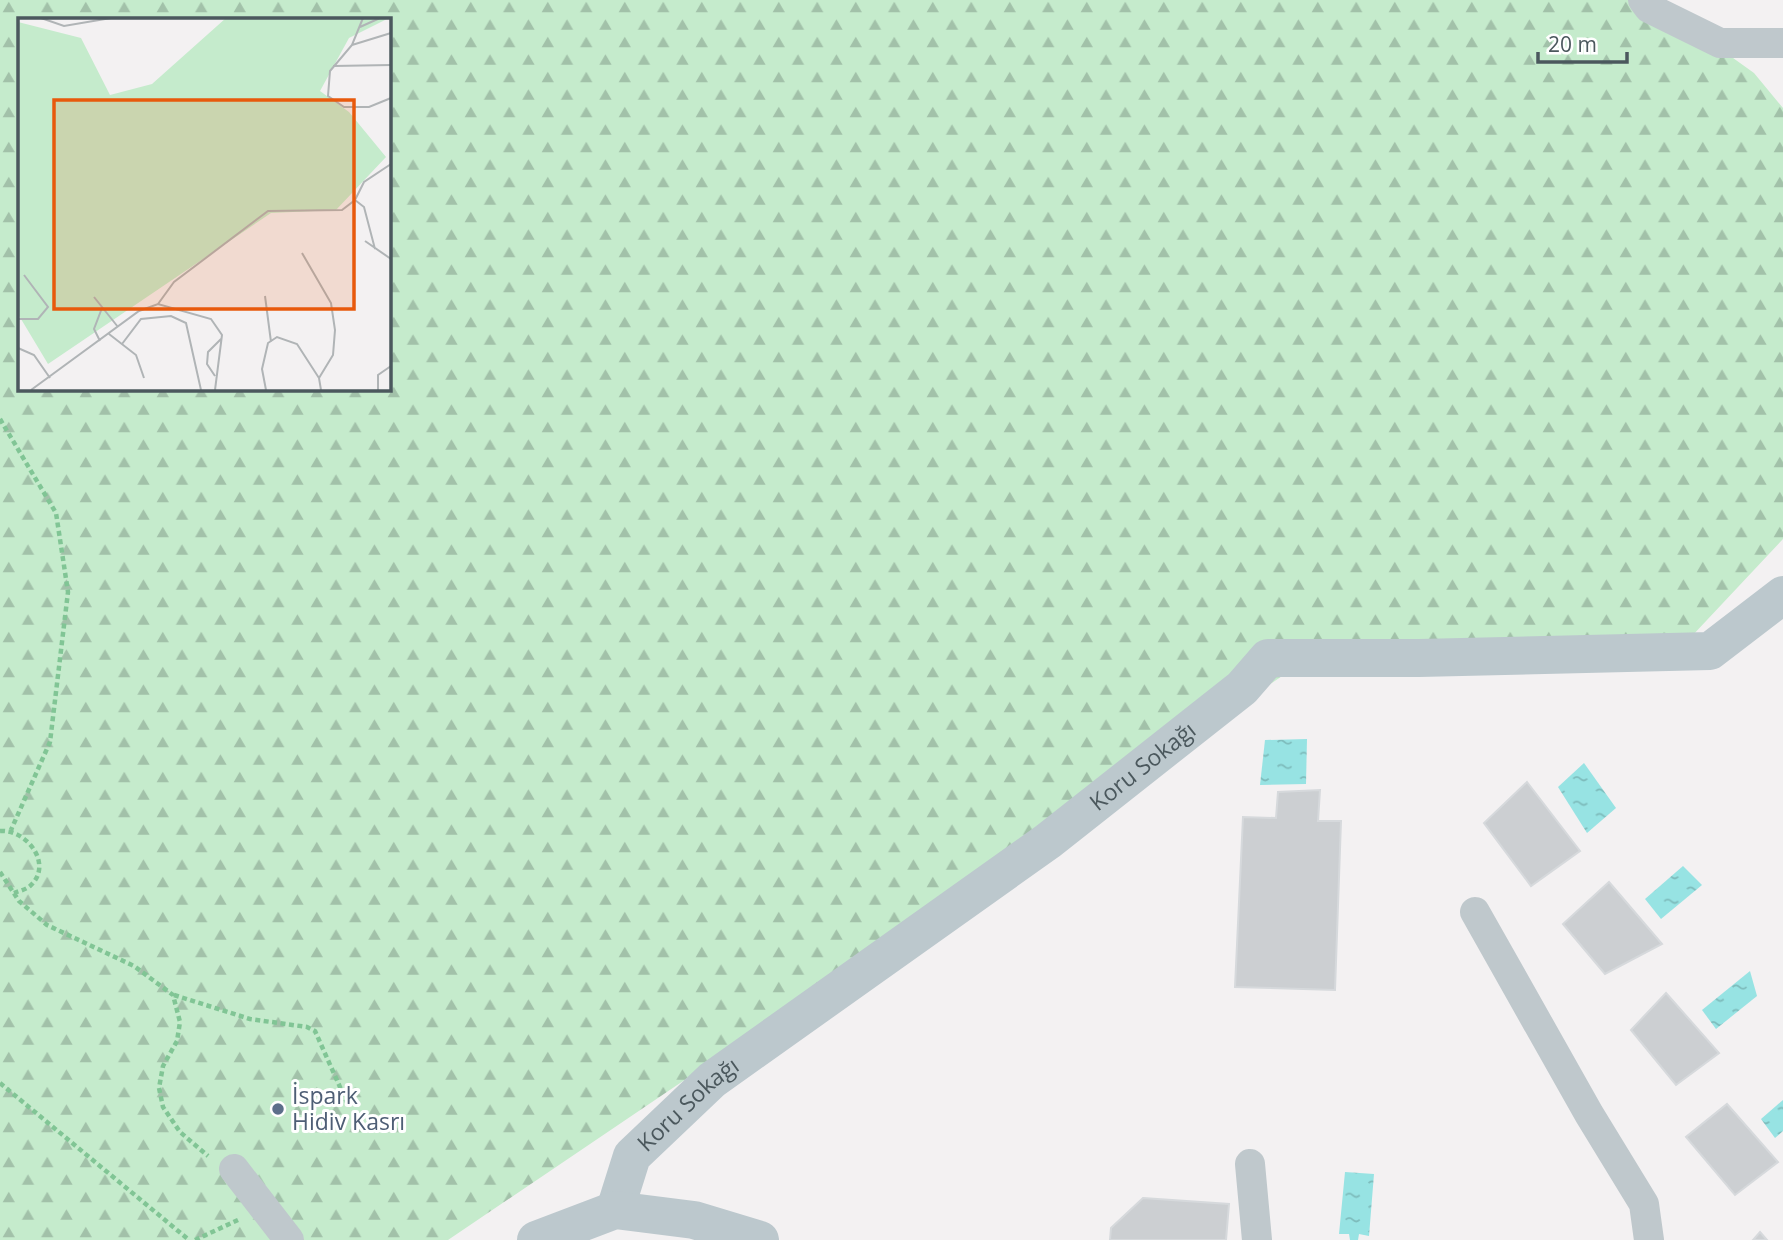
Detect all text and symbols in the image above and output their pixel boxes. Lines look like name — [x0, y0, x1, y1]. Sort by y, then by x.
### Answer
inset map — [18, 18, 390, 390]
scale bar — [1538, 21, 1627, 65]
text: 20 m — [1548, 30, 1597, 58]
street label: Koru Sokağı — [1082, 714, 1202, 817]
street label: Koru Sokağı — [630, 1049, 745, 1158]
place label: İspark Hidiv Kasrı — [292, 1079, 405, 1137]
marker: İspark Hidiv Kasrı — [270, 1101, 286, 1117]

